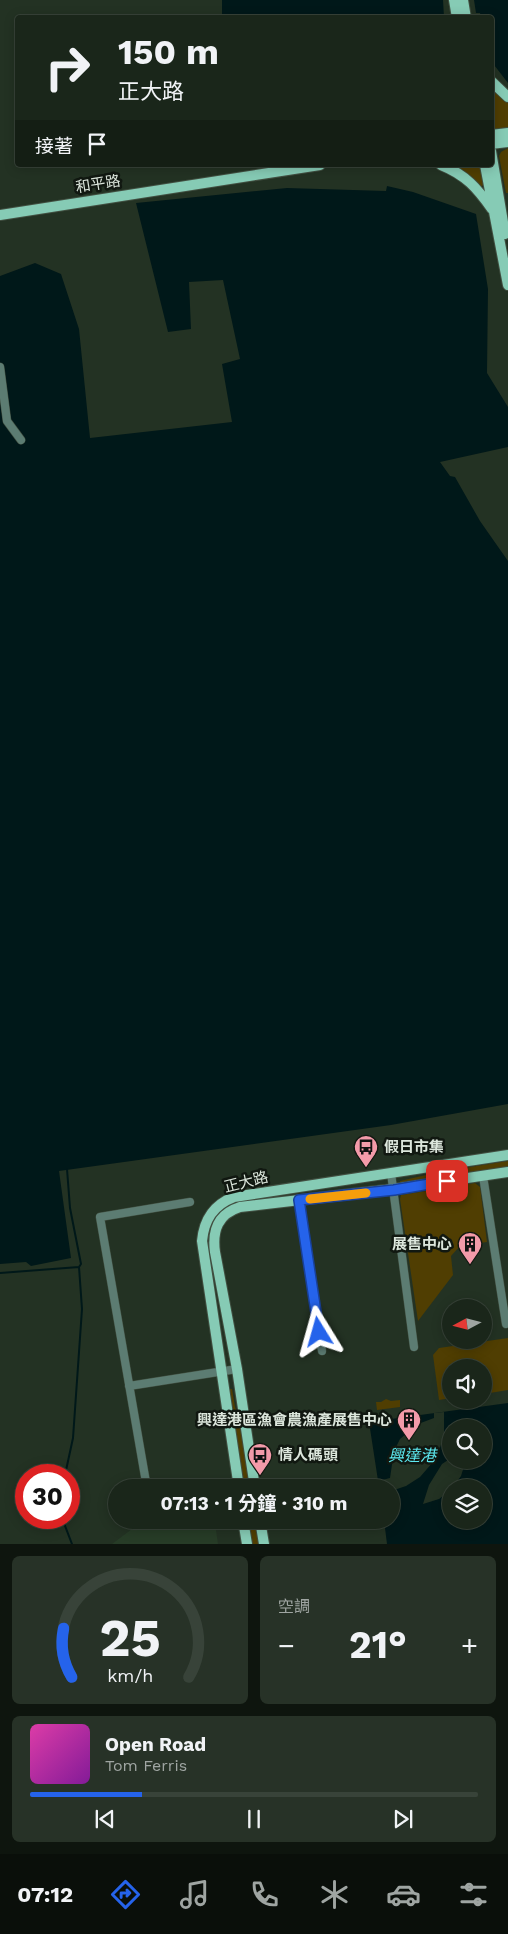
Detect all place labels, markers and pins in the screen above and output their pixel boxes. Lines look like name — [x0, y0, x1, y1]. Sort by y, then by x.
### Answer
bus stop icon: 假日市集 — [353, 1134, 379, 1168]
place label: 假日市集 — [384, 1138, 444, 1156]
pin — [426, 1160, 468, 1202]
building icon: 展售中心 — [457, 1231, 483, 1265]
place label: 展售中心 — [392, 1235, 452, 1253]
building icon: 興達港區漁會農漁產展售中心 — [396, 1407, 422, 1441]
place label: 興達港區漁會農漁產展售中心 — [197, 1411, 392, 1429]
bus stop icon: 情人碼頭 — [247, 1442, 273, 1476]
place label: 情人碼頭 — [278, 1446, 338, 1464]

